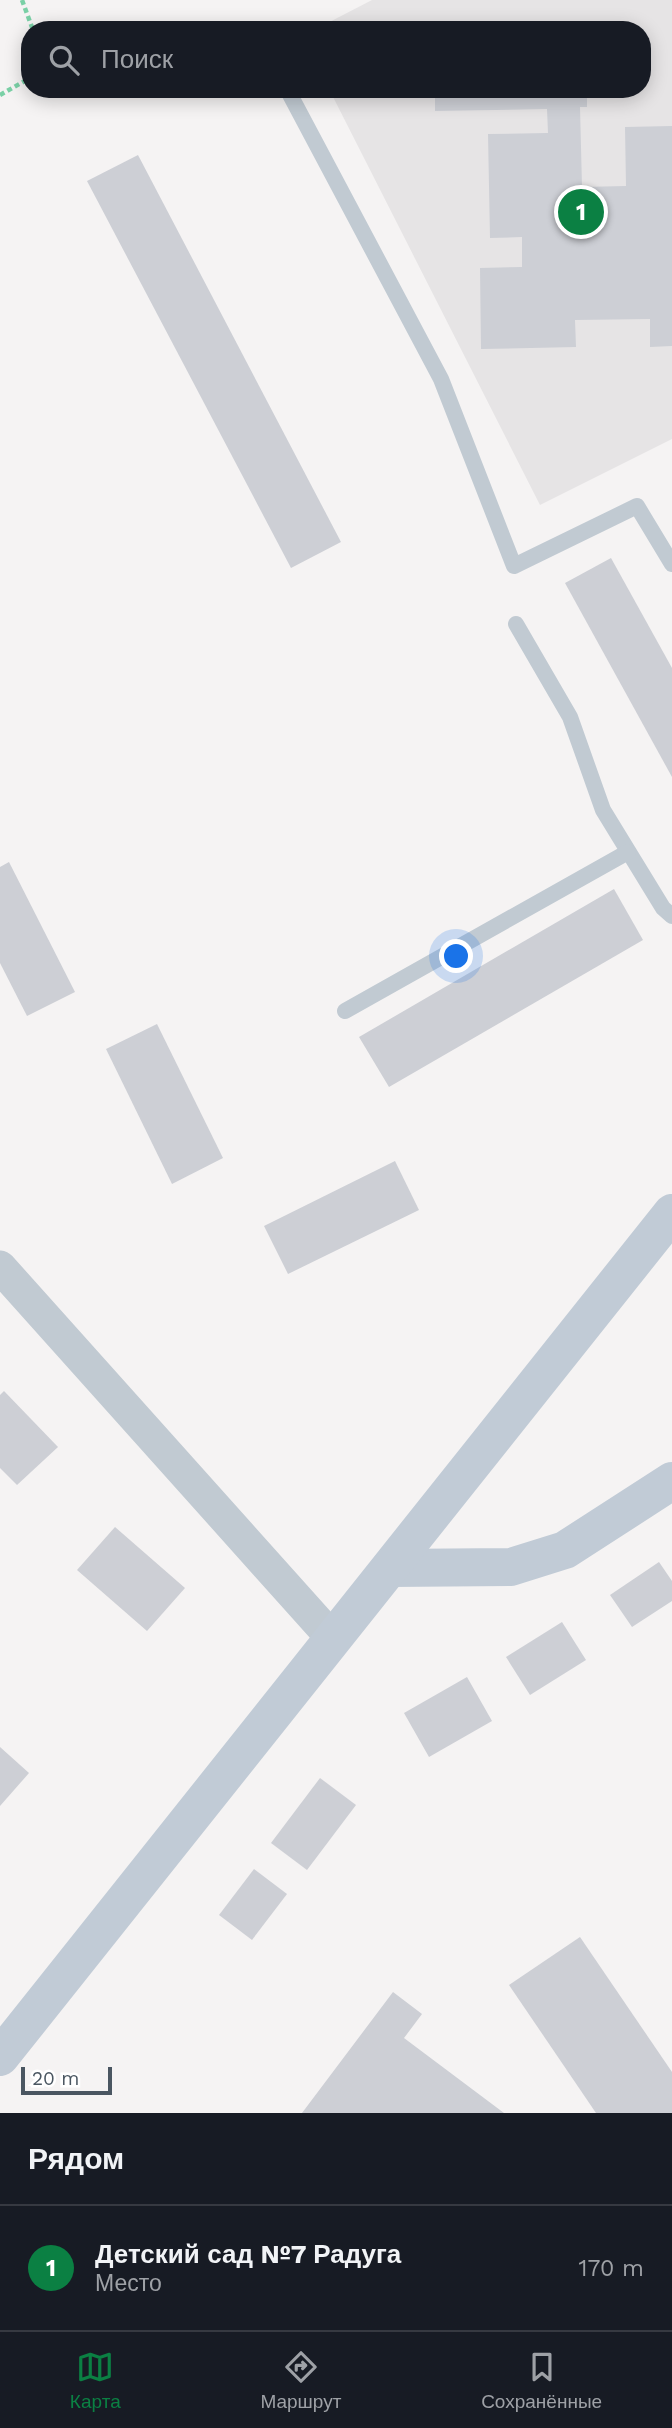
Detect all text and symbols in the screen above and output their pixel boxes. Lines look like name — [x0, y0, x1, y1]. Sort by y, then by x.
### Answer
search box — [21, 21, 651, 98]
icon: search — [45, 41, 83, 79]
text: Поиск — [101, 44, 173, 74]
pin: 1 — [558, 186, 604, 238]
your location — [439, 939, 473, 973]
scale bar — [21, 2064, 112, 2096]
text: 20 m — [32, 2067, 79, 2090]
text: Рядом — [28, 2141, 124, 2176]
text: Детский сад №7 Радуга — [95, 2239, 401, 2269]
text: 1 — [46, 2255, 56, 2282]
text: 170 m — [579, 2255, 644, 2282]
text: Место — [95, 2270, 162, 2297]
tab: Карта — [70, 2348, 121, 2413]
tab: Маршрут — [260, 2348, 341, 2413]
tab: Сохранённые — [481, 2348, 602, 2413]

